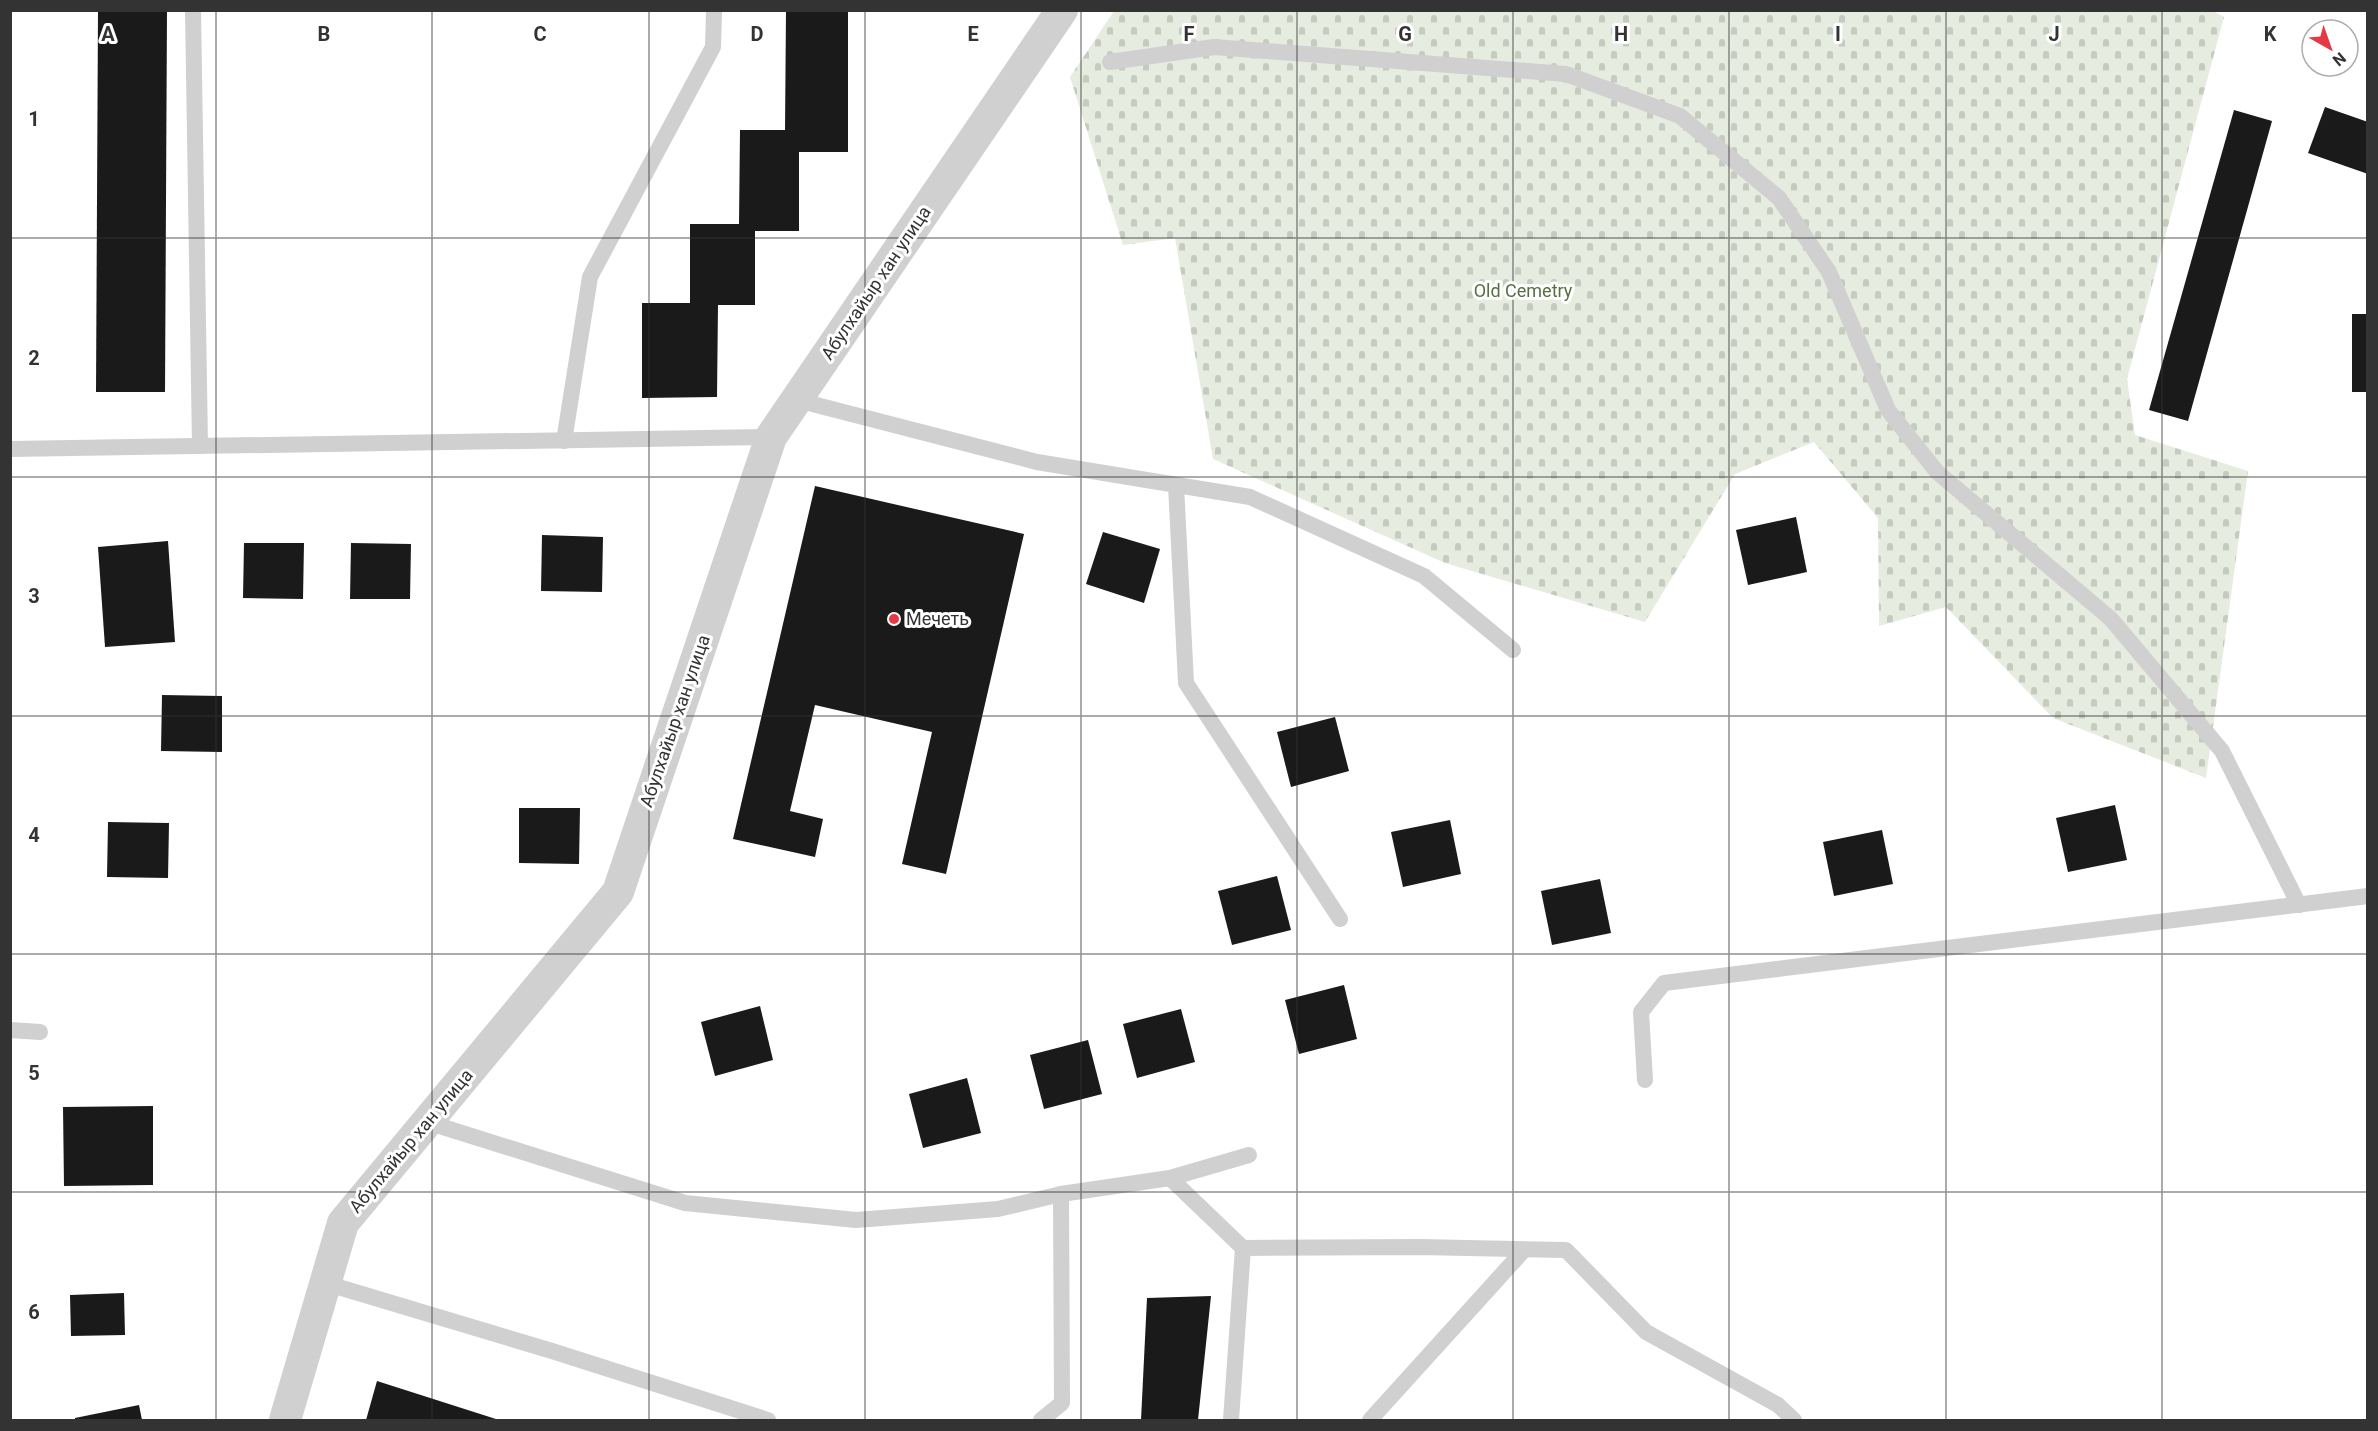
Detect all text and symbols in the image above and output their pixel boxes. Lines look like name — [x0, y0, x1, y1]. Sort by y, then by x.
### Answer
north arrow — [2300, 18, 2360, 78]
text: A — [101, 22, 115, 46]
text: B — [318, 22, 330, 46]
text: C — [533, 22, 547, 46]
text: D — [751, 22, 764, 46]
text: E — [967, 22, 979, 46]
text: F — [1184, 22, 1195, 46]
text: G — [1398, 22, 1412, 46]
text: H — [1614, 22, 1628, 46]
text: I — [1835, 22, 1841, 46]
text: J — [2048, 22, 2060, 46]
text: K — [2264, 22, 2277, 46]
text: N — [2329, 48, 2350, 70]
text: 1 — [28, 107, 40, 131]
street label: Абулхайыр хан улица — [816, 202, 935, 364]
park label: Old Cemetry — [1474, 280, 1573, 301]
text: 2 — [28, 346, 40, 370]
text: 3 — [28, 584, 40, 608]
place label: Мечеть — [906, 608, 969, 629]
marker: Мечеть — [887, 612, 901, 626]
street label: Абулхайыр хан улица — [635, 632, 714, 810]
text: 4 — [28, 823, 40, 847]
text: 5 — [28, 1061, 40, 1085]
street label: Абулхайыр хан улица — [344, 1065, 477, 1217]
text: 6 — [28, 1300, 40, 1324]

